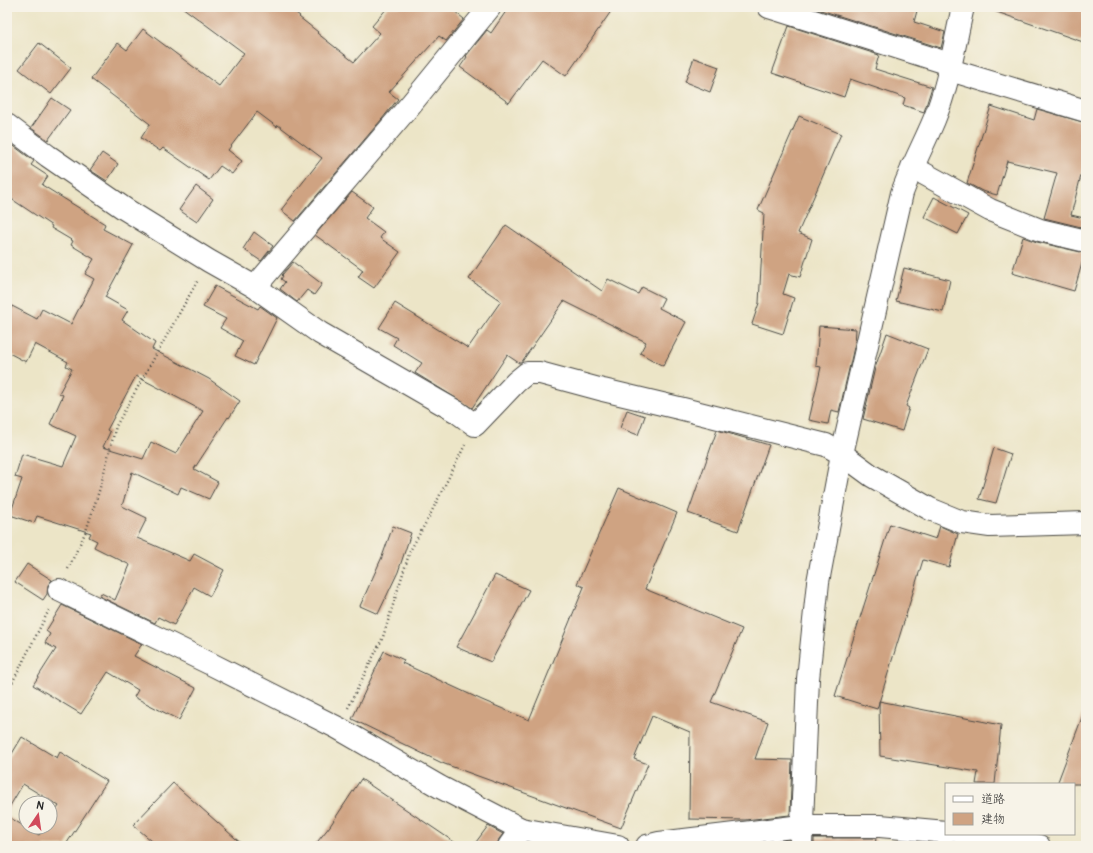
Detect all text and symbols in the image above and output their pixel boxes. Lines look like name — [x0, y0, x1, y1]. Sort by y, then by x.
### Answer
legend — [945, 783, 1075, 835]
text: 道路 — [981, 792, 1005, 807]
north arrow — [18, 795, 58, 835]
text: N — [35, 799, 46, 813]
text: 建物 — [981, 812, 1005, 827]

